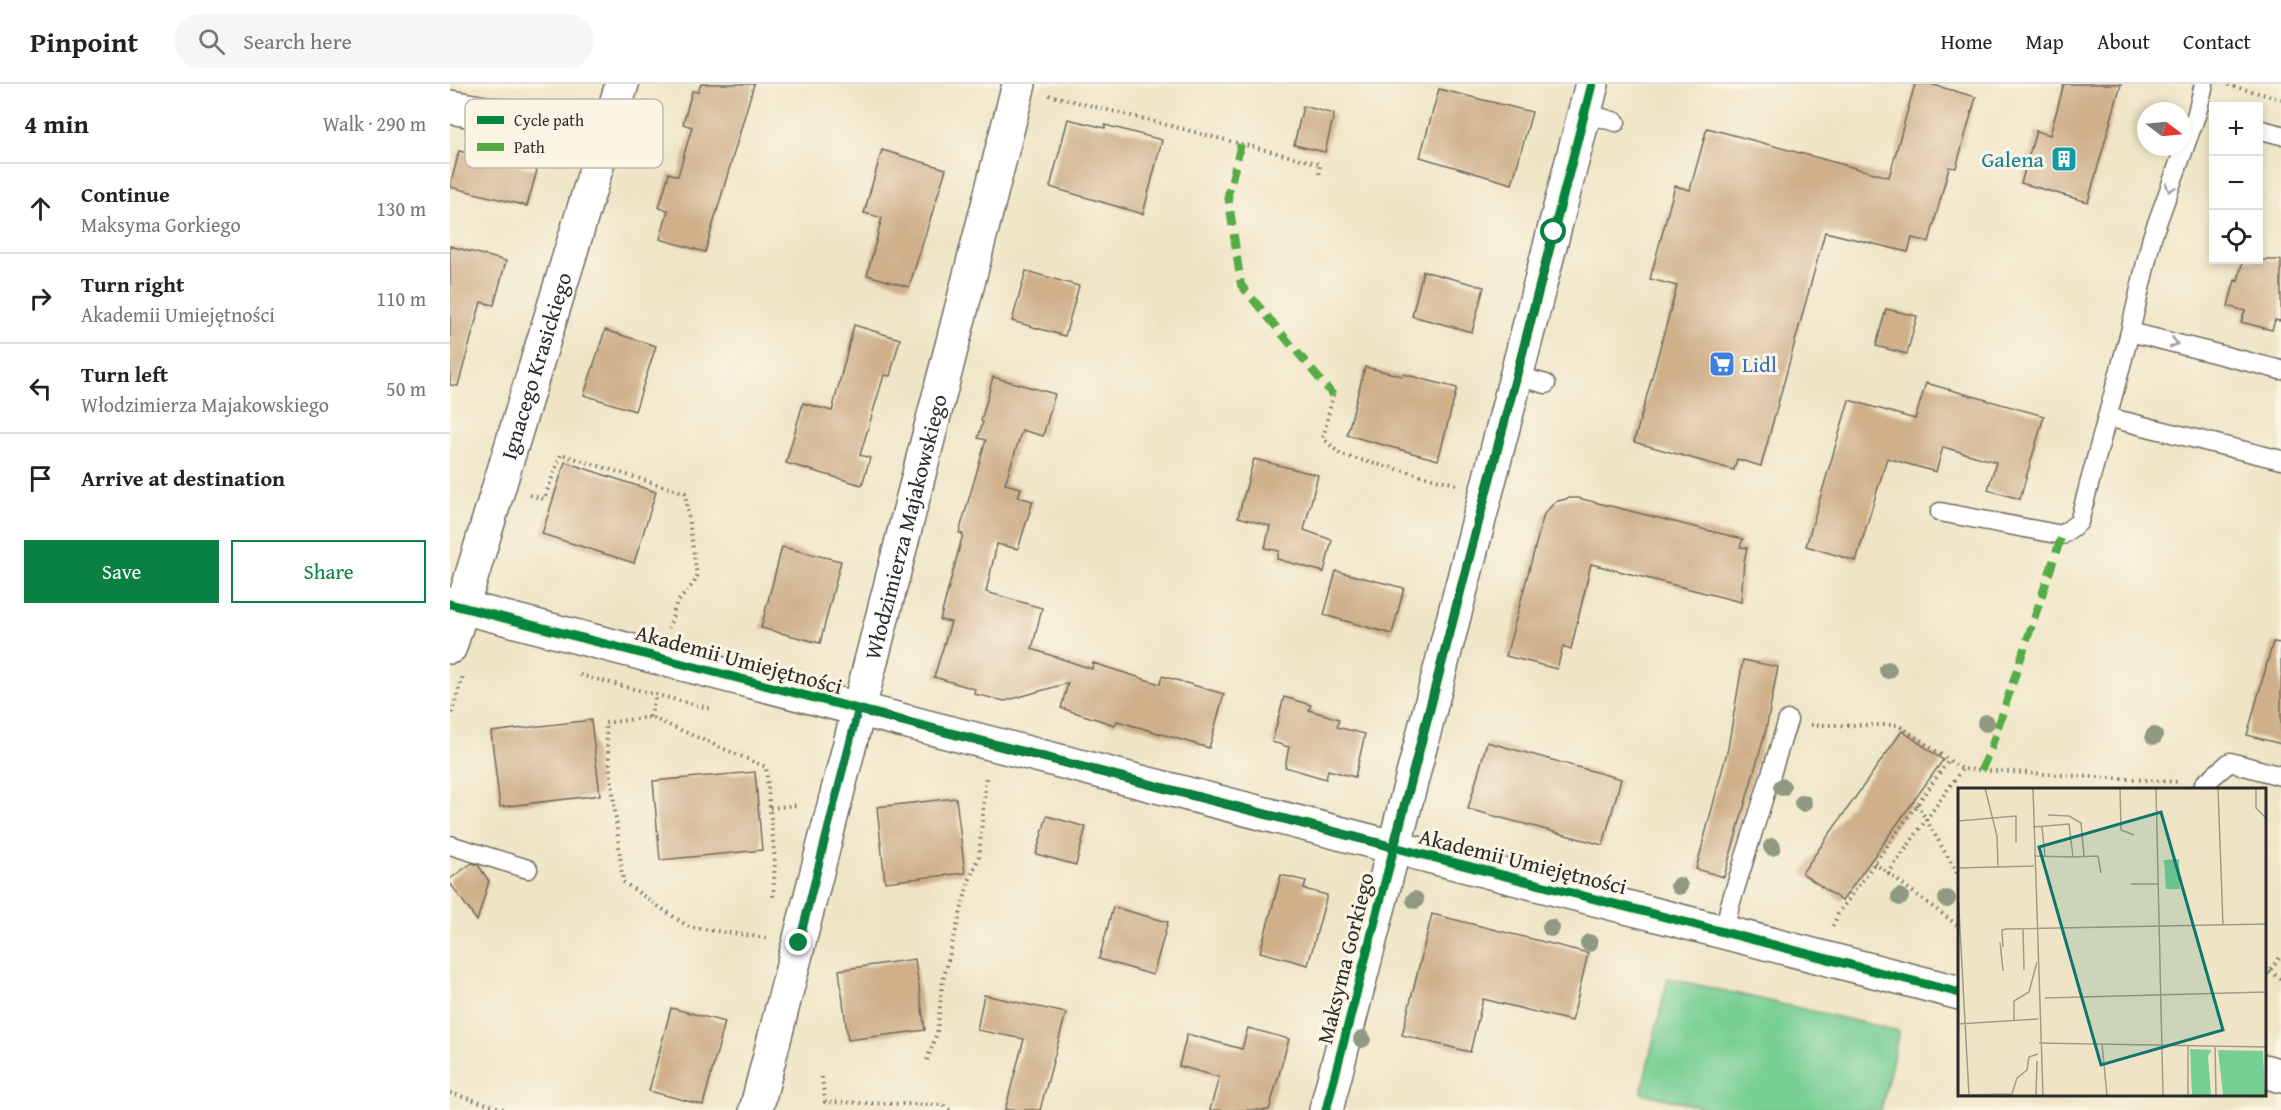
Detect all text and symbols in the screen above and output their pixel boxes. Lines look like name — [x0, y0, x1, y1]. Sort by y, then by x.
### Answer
search box — [174, 14, 594, 68]
text: Pinpoint — [30, 21, 138, 62]
icon: search — [195, 25, 228, 58]
text: Search here — [243, 25, 352, 57]
text: Home — [1941, 26, 1992, 57]
text: Map — [2025, 26, 2064, 57]
text: About — [2097, 26, 2150, 57]
text: Contact — [2183, 26, 2251, 57]
legend — [465, 99, 663, 168]
north arrow — [2137, 102, 2191, 156]
map controls — [2209, 102, 2263, 264]
button: + — [2209, 102, 2263, 156]
text: 4 min — [24, 104, 89, 143]
text: Cycle path — [514, 108, 584, 132]
text: Walk · 290 m — [323, 109, 426, 138]
text: Path — [514, 135, 545, 159]
place label: Galena — [1981, 143, 2045, 175]
building icon: Galena — [2049, 144, 2079, 174]
button: − — [2209, 156, 2263, 210]
text: Continue — [81, 178, 170, 210]
one-way arrow — [2164, 182, 2177, 193]
icon: ahead — [24, 192, 57, 225]
text: 130 m — [376, 194, 426, 223]
text: Maksyma Gorkiego — [81, 210, 241, 239]
button: locate — [2209, 210, 2263, 264]
route start — [1540, 218, 1566, 244]
text: Turn right — [81, 268, 184, 300]
street label: Ignacego Krasickiego — [492, 268, 580, 463]
icon: right — [24, 282, 57, 315]
text: 110 m — [376, 284, 426, 313]
text: Akademii Umiejętności — [81, 300, 275, 329]
one-way arrow — [2169, 336, 2179, 349]
place label: Lidl — [1742, 348, 1777, 380]
supermarket icon: Lidl — [1707, 349, 1737, 379]
text: Turn left — [81, 358, 168, 390]
icon: left — [24, 372, 57, 405]
text: 50 m — [386, 374, 426, 403]
text: Włodzimierza Majakowskiego — [81, 390, 329, 419]
street label: Włodzimierza Majakowskiego — [856, 391, 955, 663]
icon: arrive — [24, 462, 57, 495]
text: Arrive at destination — [81, 462, 285, 494]
button: Save — [24, 540, 219, 603]
button: Share — [231, 540, 426, 603]
street label: Akademii Umiejętności — [632, 616, 846, 702]
inset map — [1958, 788, 2266, 1095]
street label: Akademii Umiejętności — [1416, 820, 1630, 902]
street label: Maksyma Gorkiego — [1308, 869, 1382, 1047]
route end — [785, 929, 811, 955]

